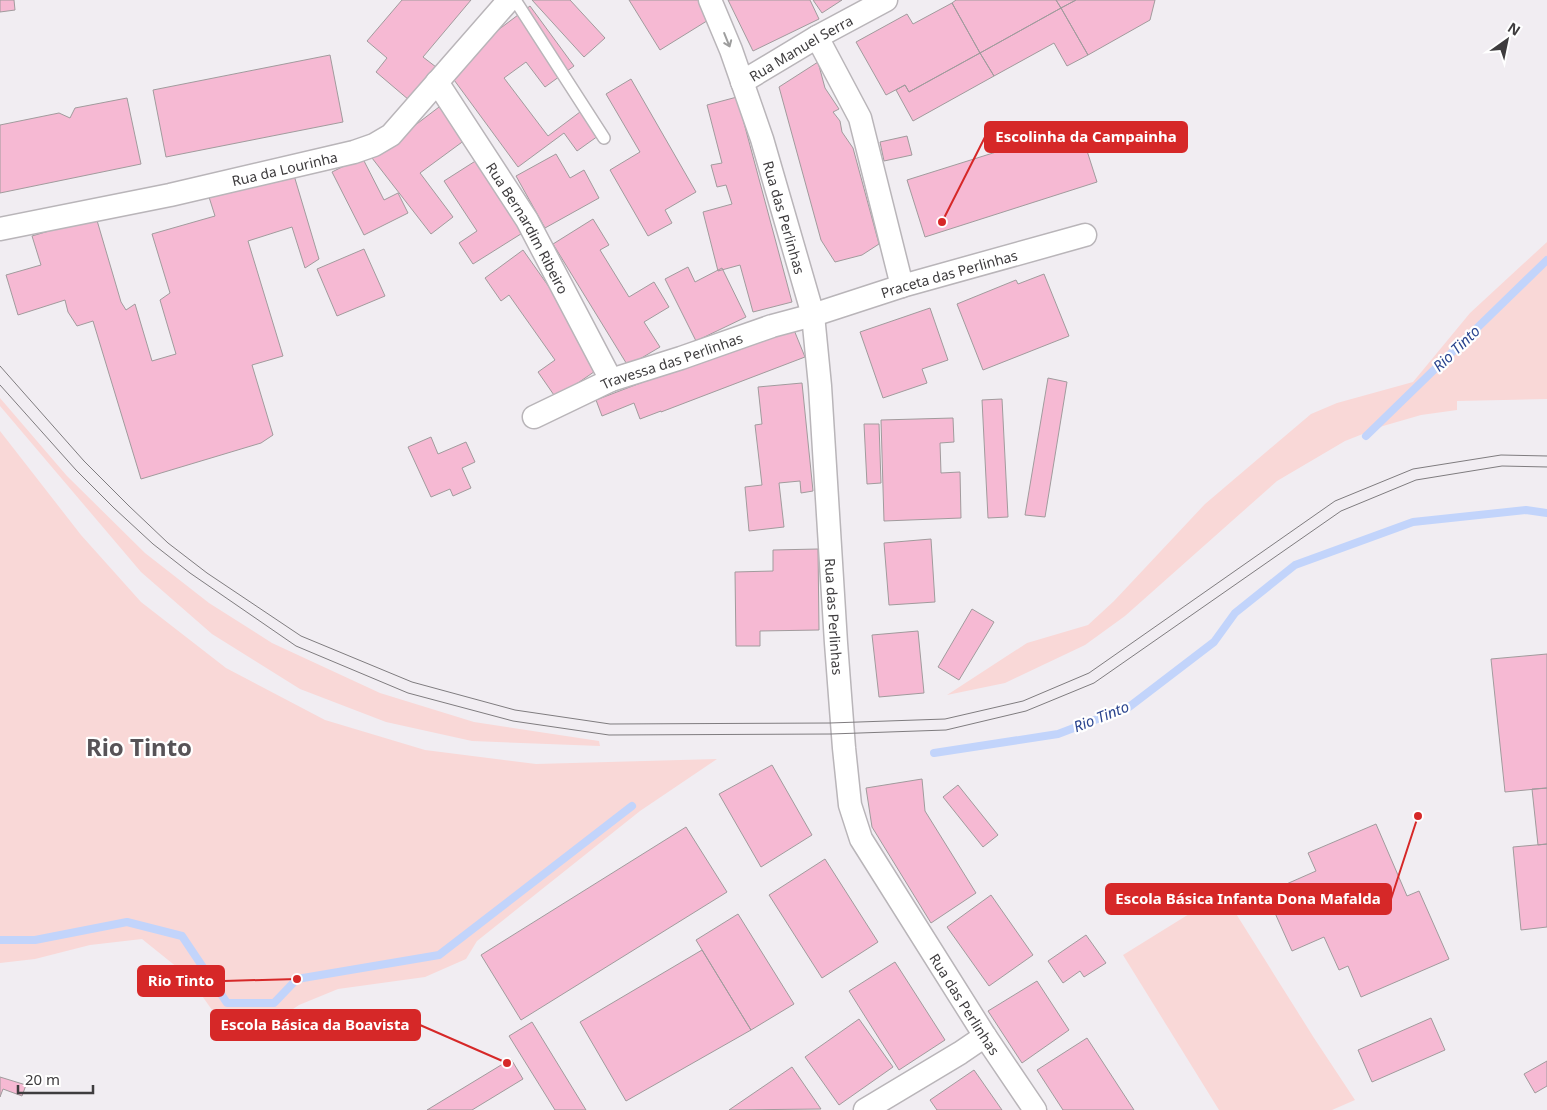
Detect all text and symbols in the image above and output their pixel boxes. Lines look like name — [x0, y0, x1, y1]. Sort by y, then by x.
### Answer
street label: Rua Manuel Serra — [745, 10, 856, 85]
north arrow — [1482, 15, 1532, 65]
text: N — [1504, 18, 1524, 40]
one-way arrow — [723, 32, 732, 48]
callout: Escolinha da Campainha — [985, 122, 1187, 152]
text: Escolinha da Campainha — [995, 126, 1177, 146]
street label: Rua da Lourinha — [230, 147, 339, 190]
street label: Rua Bernardim Ribeiro — [482, 158, 573, 297]
street label: Rua das Perlinhas — [759, 158, 810, 276]
street label: Praceta das Perlinhas — [878, 245, 1020, 302]
water label: Rio Tinto — [1428, 321, 1484, 375]
street label: Travessa das Perlinhas — [597, 328, 745, 393]
street label: Rua das Perlinhas — [821, 557, 848, 676]
water label: Rio Tinto — [1070, 696, 1132, 736]
district label: Rio Tinto — [86, 730, 192, 763]
callout: Escola Básica Infanta Dona Mafalda — [1106, 884, 1391, 914]
text: Escola Básica Infanta Dona Mafalda — [1115, 888, 1381, 908]
street label: Rua das Perlinhas — [926, 950, 1005, 1059]
callout: Rio Tinto — [138, 966, 224, 996]
text: Rio Tinto — [148, 970, 214, 990]
callout: Escola Básica da Boavista — [211, 1010, 420, 1040]
text: Escola Básica da Boavista — [221, 1014, 409, 1034]
scale bar — [18, 1062, 92, 1094]
text: 20 m — [25, 1069, 60, 1089]

